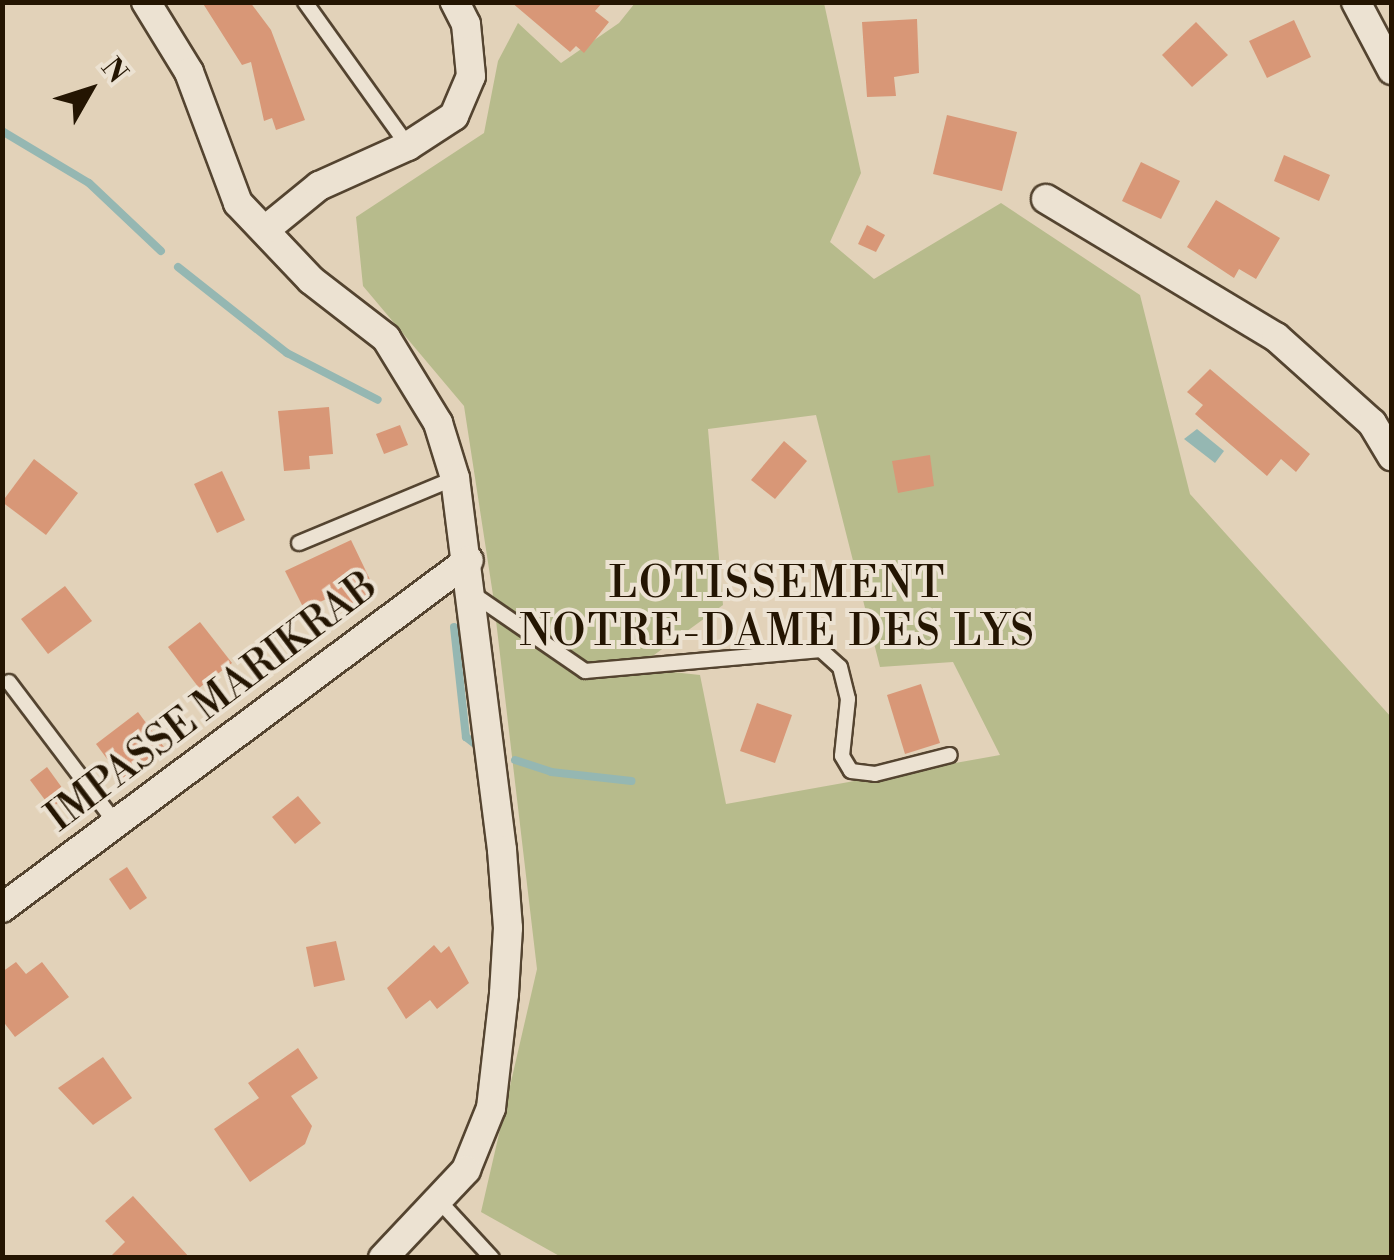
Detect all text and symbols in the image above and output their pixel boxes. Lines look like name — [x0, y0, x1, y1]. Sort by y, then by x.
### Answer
north arrow — [40, 40, 140, 140]
text: N — [93, 51, 134, 90]
district label: LOTISSEMENT NOTRE-DAME DES LYS — [519, 560, 1037, 658]
street label: IMPASSE MARIKRAB — [37, 562, 387, 842]

